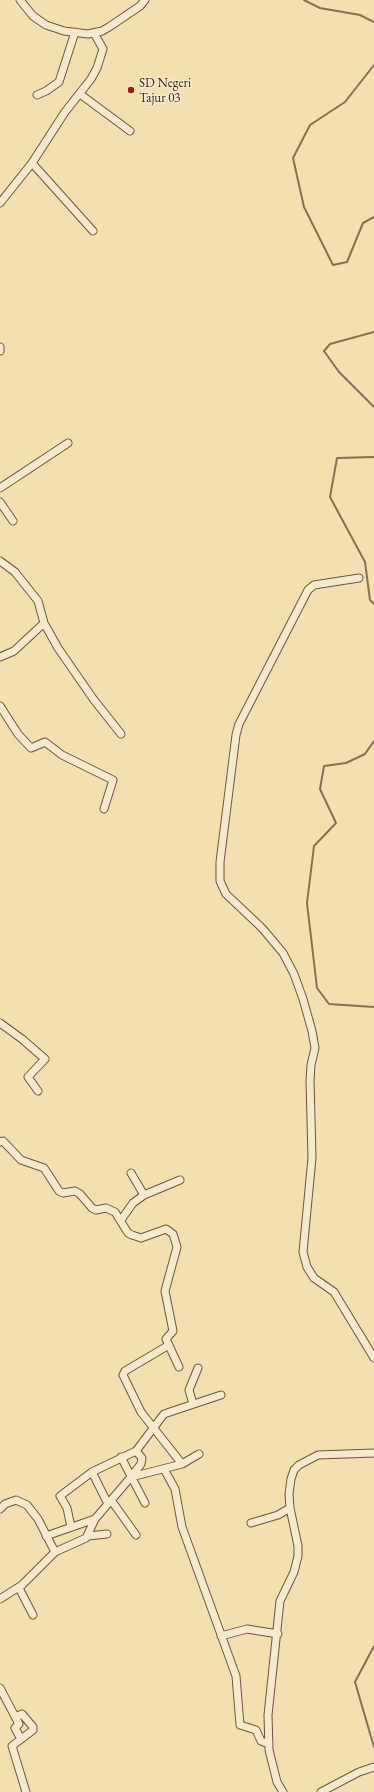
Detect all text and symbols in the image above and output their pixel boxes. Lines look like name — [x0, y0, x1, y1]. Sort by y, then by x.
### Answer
place label: SD Negeri Tajur 03 — [139, 75, 191, 106]
marker: SD Negeri Tajur 03 — [126, 85, 136, 95]

